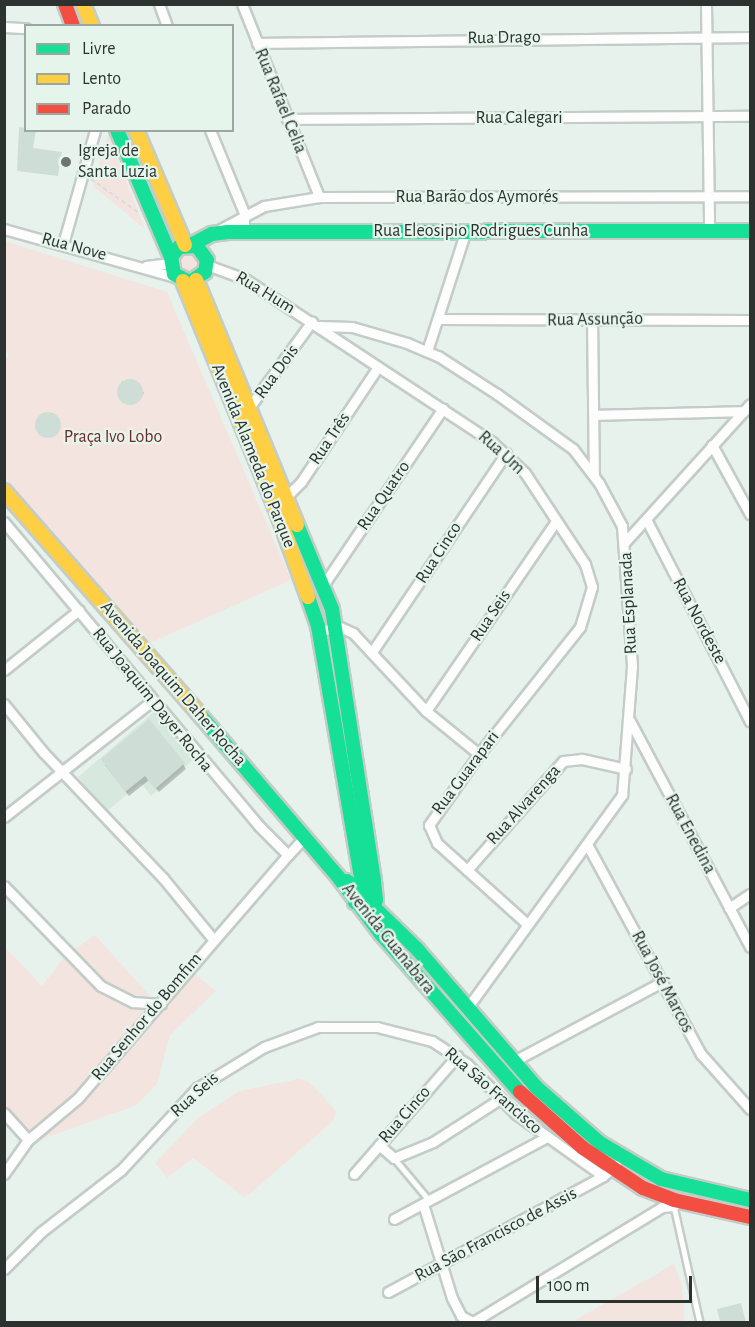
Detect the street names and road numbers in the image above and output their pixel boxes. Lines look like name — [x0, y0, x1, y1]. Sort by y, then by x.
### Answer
street label: Rua Drago — [467, 27, 541, 49]
street label: Rua Rafael Celia — [249, 45, 311, 157]
street label: Rua Calegari — [475, 107, 563, 129]
street label: Rua Barão dos Aymorés — [396, 186, 558, 208]
street label: Rua Eleosipio Rodrigues Cunha — [373, 220, 589, 242]
street label: Rua Nove — [39, 228, 109, 266]
street label: Rua Hum — [231, 267, 299, 319]
street label: Rua Assunção — [547, 308, 643, 332]
street label: Rua Dois — [250, 341, 304, 403]
street label: Avenida Alameda do Parque — [206, 361, 300, 551]
street label: Rua Três — [305, 409, 355, 469]
street label: Rua Um — [473, 426, 529, 480]
street label: Rua Quatro — [353, 457, 415, 535]
street label: Rua Cinco — [411, 518, 467, 588]
street label: Rua Esplanada — [616, 551, 642, 655]
street label: Rua Nordeste — [667, 574, 731, 668]
street label: Rua Seis — [466, 586, 516, 646]
street label: Avenida Joaquim Daher Rocha — [95, 597, 251, 771]
street label: Rua Joaquim Dayer Rocha — [87, 623, 217, 777]
street label: Rua Guarapari — [428, 727, 504, 819]
street label: Rua Alvarenga — [482, 760, 566, 850]
street label: Rua Enedina — [660, 790, 720, 878]
street label: Avenida Guanabara — [337, 879, 439, 999]
street label: Rua José Marcos — [626, 927, 698, 1037]
street label: Rua Senhor do Bomfim — [87, 949, 207, 1085]
street label: Rua São Francisco — [440, 1043, 546, 1139]
street label: Rua Seis — [166, 1068, 224, 1122]
street label: Rua Cinco — [374, 1082, 436, 1148]
street label: Rua São Francisco de Assis — [411, 1183, 581, 1287]

